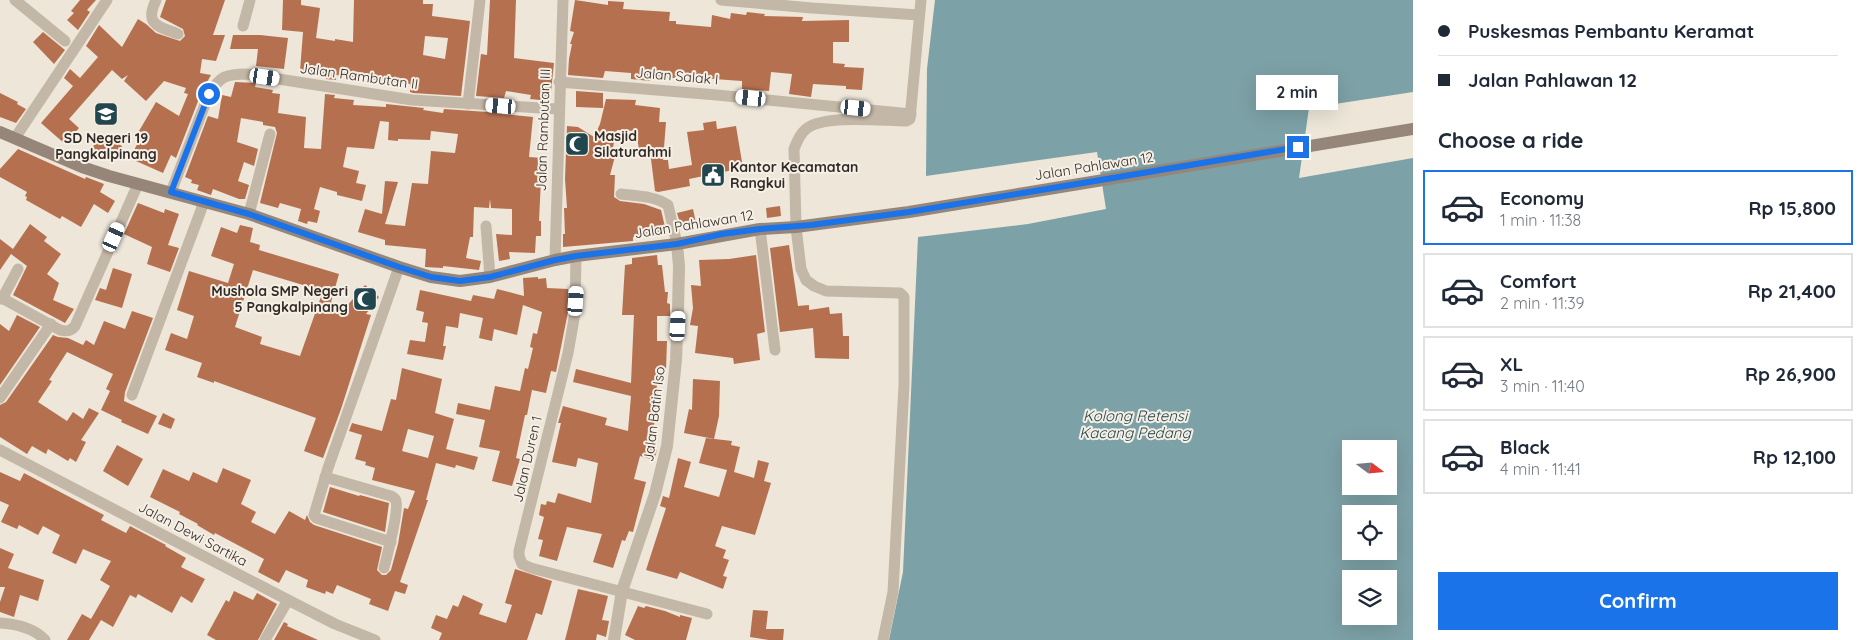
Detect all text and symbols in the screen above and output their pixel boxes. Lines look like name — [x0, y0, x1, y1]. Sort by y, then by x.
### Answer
text: Puskesmas Pembantu Keramat — [1468, 19, 1754, 43]
street label: Jalan Rambutan II — [299, 59, 419, 93]
street label: Jalan Salak I — [635, 63, 719, 89]
car — [249, 67, 280, 87]
street label: Jalan Rambutan III — [532, 68, 554, 192]
text: Jalan Pahlawan 12 — [1468, 68, 1637, 92]
callout: 2 min — [1257, 74, 1339, 110]
text: 2 min — [1276, 82, 1318, 102]
route start — [198, 83, 220, 105]
car — [735, 89, 766, 107]
car — [485, 97, 516, 115]
car — [840, 99, 871, 117]
school or university icon: SD Negeri 19 Pangkalpinang — [93, 101, 119, 127]
text: Choose a ride — [1438, 126, 1583, 154]
place label: Masjid Silaturahmi — [594, 127, 671, 161]
place label: SD Negeri 19 Pangkalpinang — [55, 129, 157, 163]
mosque icon: Masjid Silaturahmi — [564, 131, 590, 157]
route end — [1287, 136, 1309, 158]
street label: Jalan Pahlawan 12 — [1033, 148, 1155, 184]
place label: Kantor Kecamatan Rangkui — [730, 158, 858, 192]
public building icon: Kantor Kecamatan Rangkui — [700, 162, 726, 188]
icon: car — [1440, 185, 1485, 230]
text: Economy — [1500, 186, 1584, 210]
text: Rp 15,800 — [1748, 196, 1836, 220]
street label: Jalan Pahlawan 12 — [633, 206, 755, 242]
text: 1 min · 11:38 — [1500, 210, 1581, 230]
car — [101, 220, 126, 254]
icon: car — [1440, 268, 1485, 313]
text: Comfort — [1500, 269, 1577, 293]
text: Rp 21,400 — [1748, 279, 1836, 303]
place label: Mushola SMP Negeri 5 Pangkalpinang — [211, 282, 348, 316]
mosque icon: Mushola SMP Negeri 5 Pangkalpinang — [352, 286, 378, 312]
car — [567, 286, 584, 316]
text: 2 min · 11:39 — [1500, 293, 1585, 313]
car — [669, 311, 686, 341]
icon: car — [1440, 351, 1485, 396]
text: XL — [1500, 352, 1523, 376]
text: Rp 26,900 — [1745, 362, 1836, 386]
street label: Jalan Batin Iso — [639, 365, 669, 463]
text: 3 min · 11:40 — [1500, 376, 1585, 396]
water label: Kolong Retensi Kacang Pedang — [1079, 406, 1192, 442]
street label: Jalan Duren 1 — [508, 414, 546, 504]
icon: car — [1440, 434, 1485, 479]
text: Black — [1500, 435, 1550, 459]
north arrow — [1342, 440, 1398, 495]
map controls — [1342, 440, 1397, 625]
text: Rp 12,100 — [1753, 445, 1836, 469]
text: 4 min · 11:41 — [1500, 459, 1581, 479]
street label: Jalan Dewi Sartika — [135, 498, 251, 570]
button: locate — [1342, 505, 1397, 560]
button: layers — [1342, 570, 1397, 625]
button: Confirm — [1438, 572, 1838, 630]

